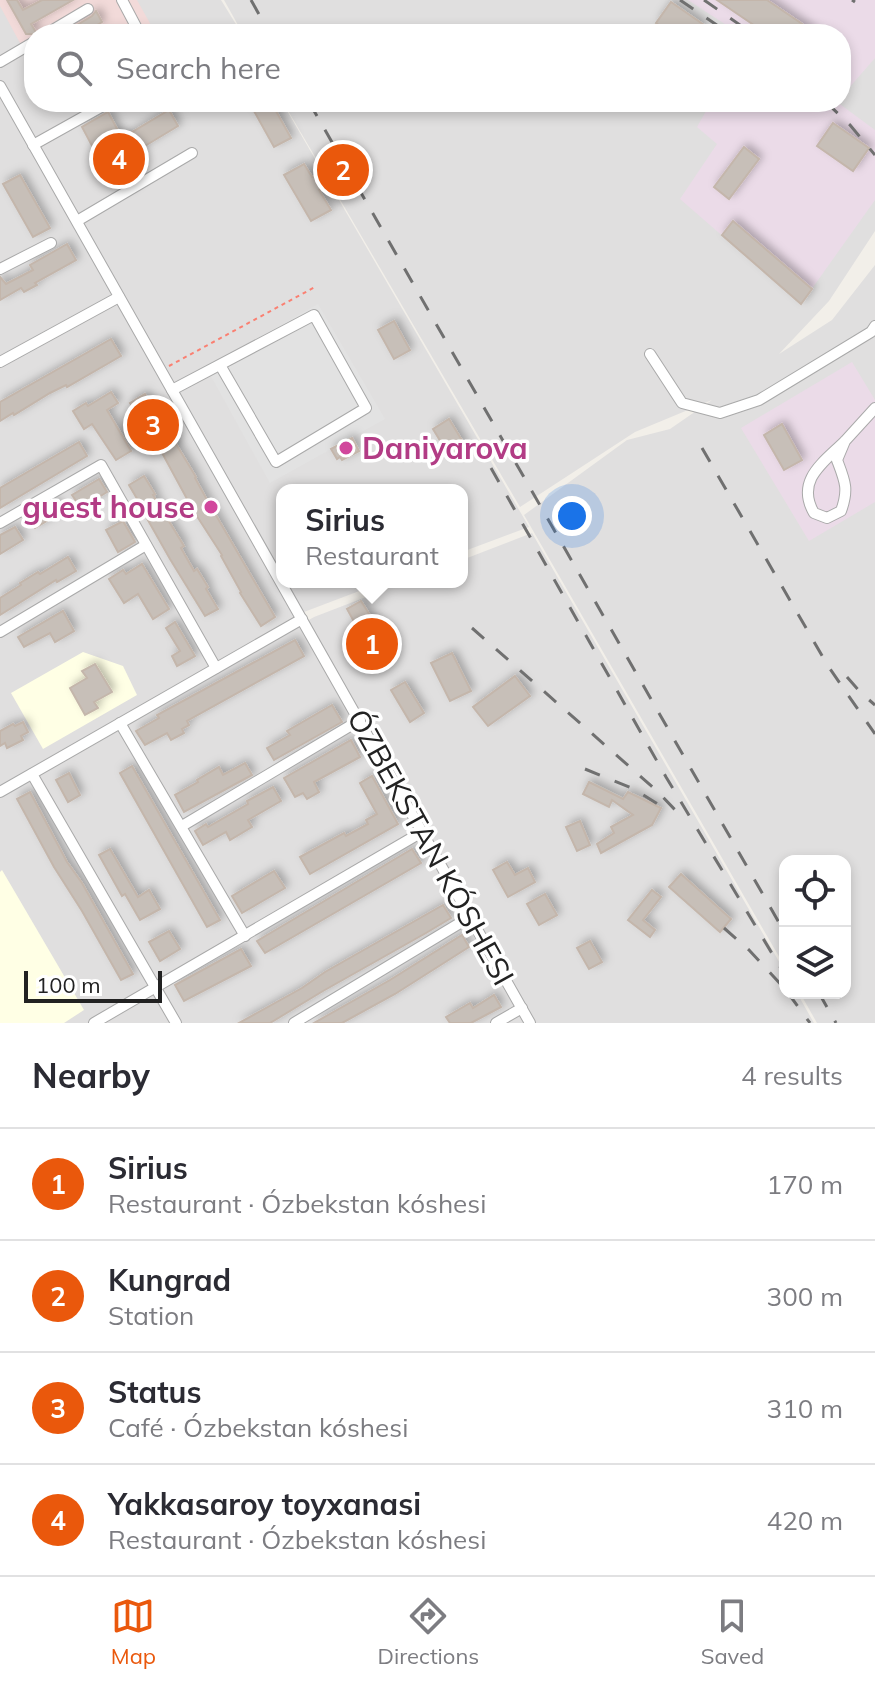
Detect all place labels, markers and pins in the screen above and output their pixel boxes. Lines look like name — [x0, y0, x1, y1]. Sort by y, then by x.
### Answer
pin: 4 — [93, 129, 145, 189]
pin: 2 — [317, 140, 369, 200]
pin: 3 — [127, 395, 179, 455]
place label: Daniyarova — [362, 429, 528, 467]
marker: Daniyarova — [337, 439, 355, 457]
place label: guest house — [22, 488, 195, 526]
marker: guest house — [202, 498, 220, 516]
pin: 1 — [346, 614, 398, 674]

